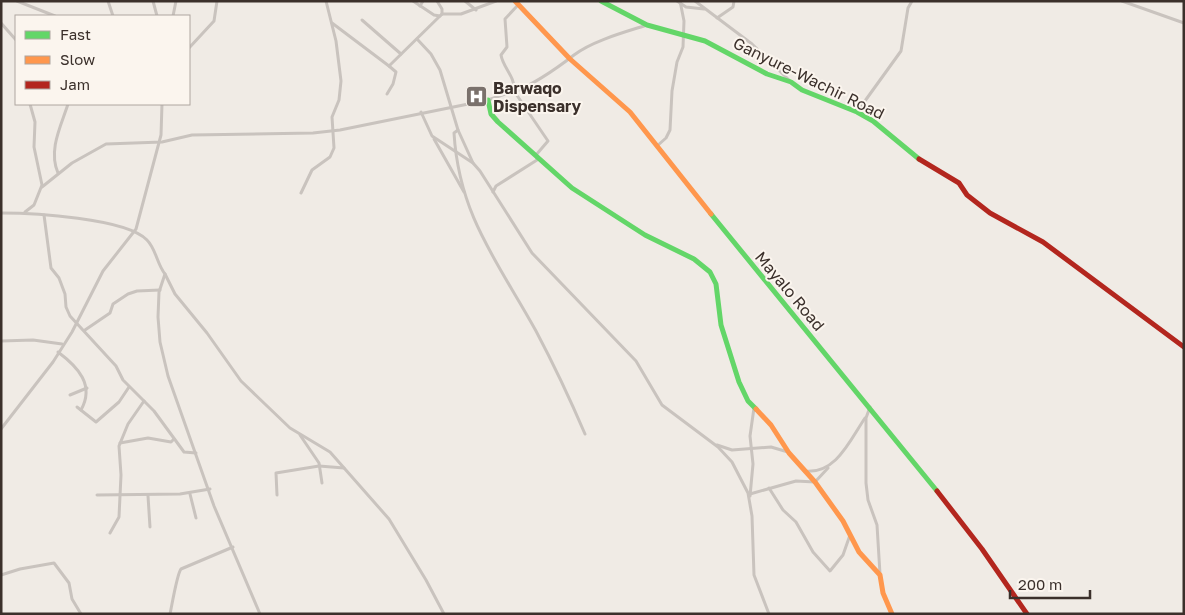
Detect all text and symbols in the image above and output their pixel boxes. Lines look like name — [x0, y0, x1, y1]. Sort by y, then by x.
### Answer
legend — [15, 15, 190, 105]
text: Fast — [60, 25, 91, 43]
street label: Ganyure-Wachir Road — [730, 33, 888, 123]
text: Slow — [60, 50, 95, 68]
text: Jam — [60, 75, 90, 93]
place label: Barwaqo Dispensary — [493, 78, 582, 116]
hospital icon: Barwaqo Dispensary — [465, 85, 489, 109]
street label: Mayalo Road — [751, 247, 829, 335]
scale bar — [1010, 568, 1090, 600]
text: 200 m — [1018, 575, 1062, 593]

